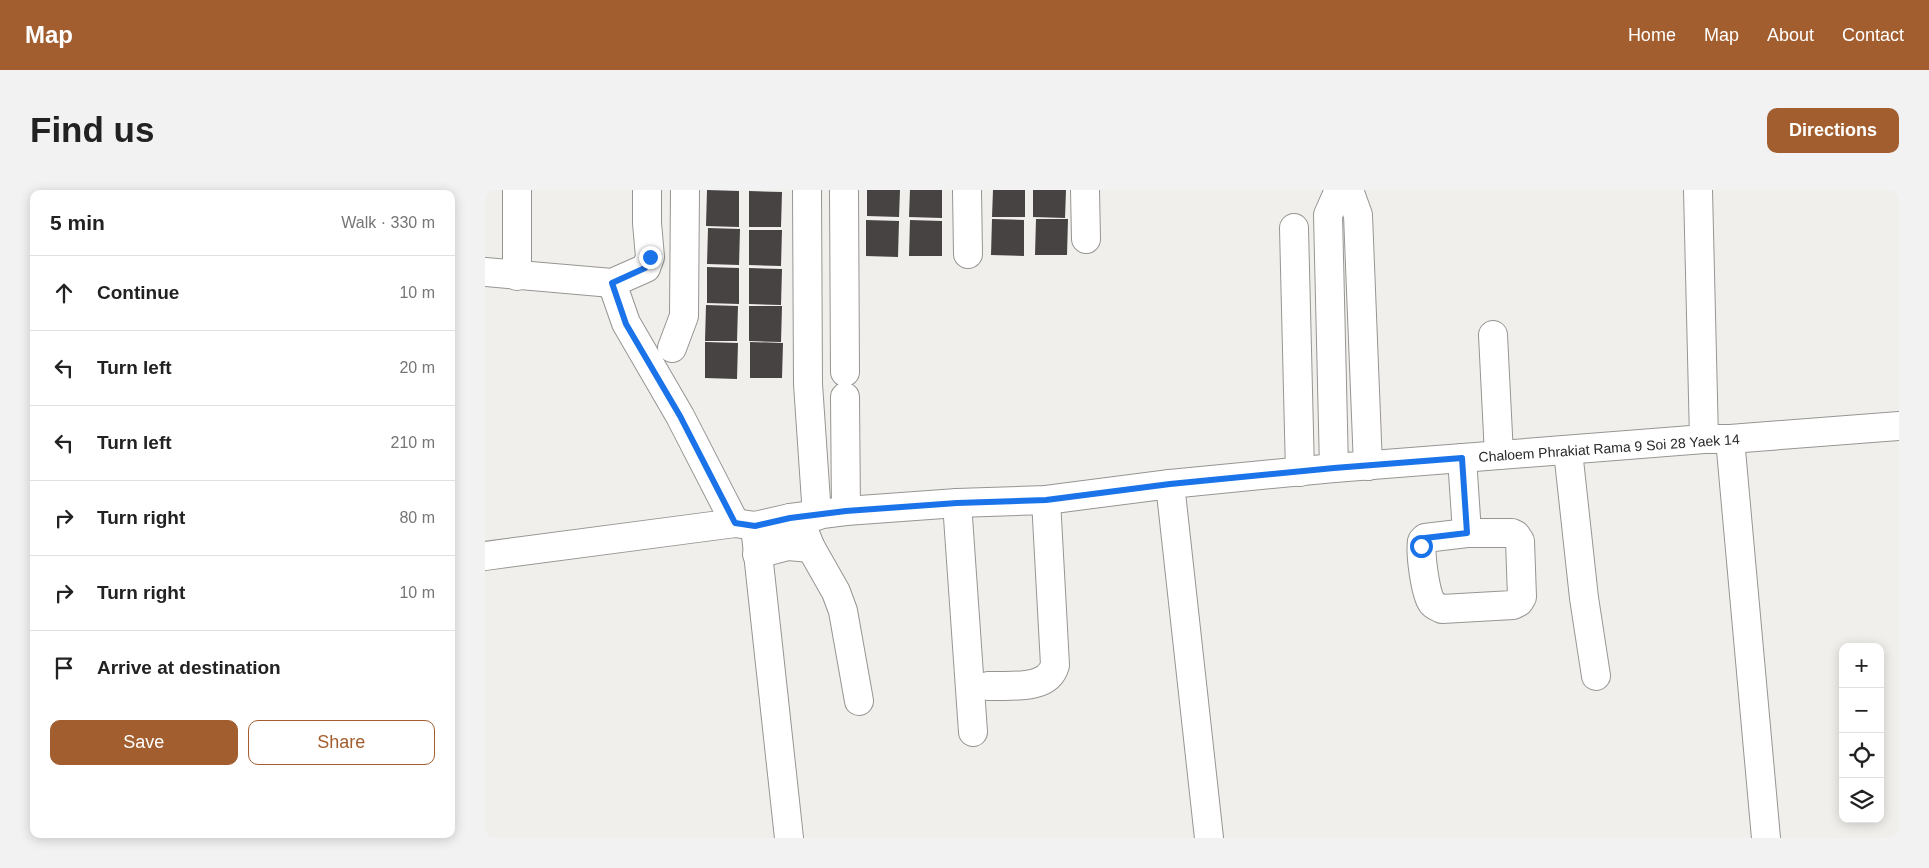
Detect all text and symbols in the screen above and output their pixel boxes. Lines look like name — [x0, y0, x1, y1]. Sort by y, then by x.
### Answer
text: Map — [25, 21, 73, 48]
text: Home — [1628, 25, 1676, 45]
text: Map — [1704, 25, 1739, 45]
text: About — [1767, 25, 1814, 45]
text: Contact — [1842, 25, 1904, 45]
button: Directions — [1767, 108, 1899, 153]
text: Find us — [30, 110, 154, 149]
text: 5 min — [50, 211, 105, 234]
text: Walk · 330 m — [341, 214, 435, 231]
route end — [639, 246, 662, 269]
icon: ahead — [50, 279, 78, 307]
text: Continue — [97, 282, 179, 303]
text: 10 m — [399, 284, 435, 301]
icon: left — [50, 354, 78, 382]
text: Turn left — [97, 357, 172, 378]
text: 20 m — [399, 359, 435, 376]
icon: left — [50, 429, 78, 457]
street label: Chaloem Phrakiat Rama 9 Soi 28 Yaek 14 — [1478, 431, 1740, 465]
text: Turn left — [97, 432, 172, 453]
text: 210 m — [391, 434, 435, 451]
icon: right — [50, 504, 78, 532]
text: Turn right — [97, 507, 185, 528]
text: 80 m — [399, 509, 435, 526]
route start — [1410, 535, 1433, 558]
icon: right — [50, 579, 78, 607]
text: Turn right — [97, 582, 185, 603]
text: 10 m — [399, 584, 435, 601]
map controls — [1839, 643, 1884, 823]
button: + — [1839, 643, 1884, 688]
icon: arrive — [50, 654, 78, 682]
text: Arrive at destination — [97, 657, 281, 678]
button: − — [1839, 688, 1884, 733]
button: Save — [50, 720, 238, 765]
button: Share — [248, 720, 435, 765]
button: locate — [1839, 733, 1884, 778]
button: layers — [1839, 778, 1884, 823]

